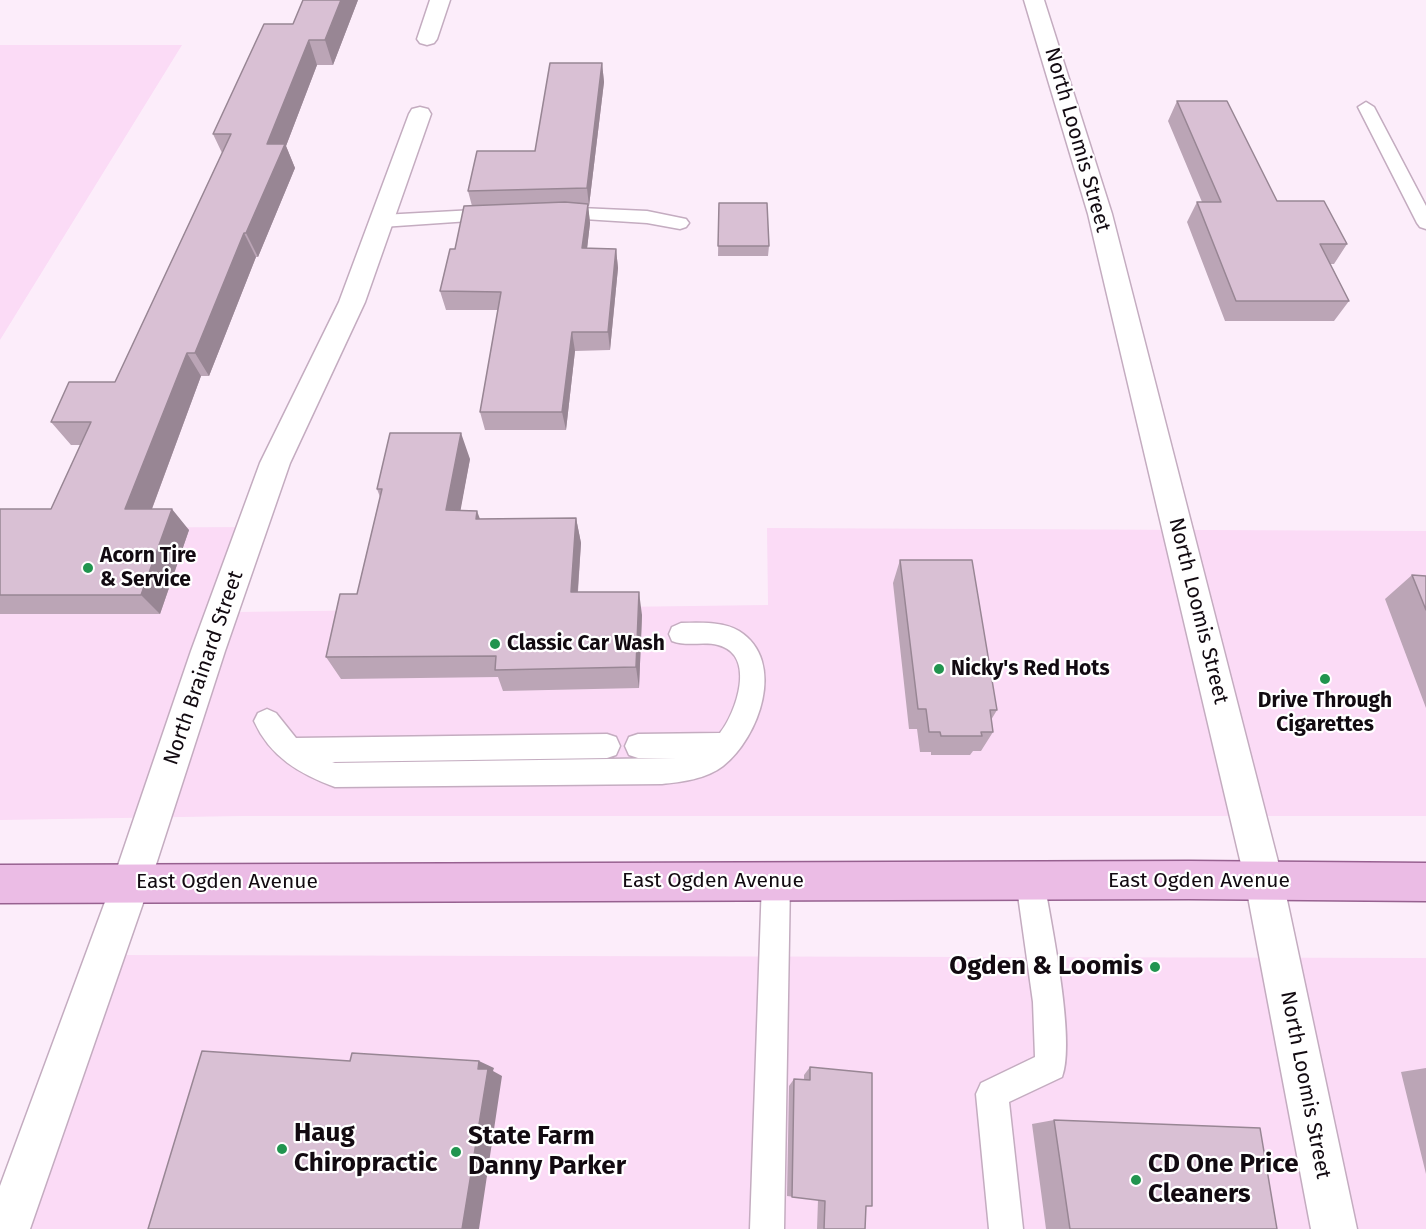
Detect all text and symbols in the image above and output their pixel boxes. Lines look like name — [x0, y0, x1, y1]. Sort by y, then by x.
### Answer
street label: North Loomis Street — [1039, 45, 1115, 235]
street label: North Loomis Street — [1163, 515, 1233, 707]
place label: Acorn Tire & Service — [100, 543, 196, 593]
marker: Acorn Tire & Service — [81, 561, 95, 575]
street label: North Brainard Street — [159, 567, 249, 769]
place label: Classic Car Wash — [507, 631, 665, 657]
marker: Classic Car Wash — [488, 637, 502, 651]
place label: Nicky's Red Hots — [951, 656, 1110, 682]
marker: Nicky's Red Hots — [932, 662, 946, 676]
marker: Drive Through Cigarettes — [1318, 672, 1332, 686]
place label: Drive Through Cigarettes — [1258, 688, 1392, 738]
street label: East Ogden Avenue — [622, 868, 804, 894]
street label: East Ogden Avenue — [1108, 868, 1290, 894]
street label: East Ogden Avenue — [136, 869, 318, 895]
place label: Ogden & Loomis — [949, 951, 1143, 983]
marker: Ogden & Loomis — [1148, 960, 1162, 974]
street label: North Loomis Street — [1274, 989, 1336, 1181]
place label: Haug Chiropractic — [294, 1118, 437, 1180]
place label: State Farm Danny Parker — [468, 1121, 626, 1182]
marker: Haug Chiropractic — [275, 1142, 289, 1156]
marker: State Farm Danny Parker — [449, 1145, 463, 1159]
place label: CD One Price Cleaners — [1148, 1149, 1299, 1210]
marker: CD One Price Cleaners — [1129, 1173, 1143, 1187]

